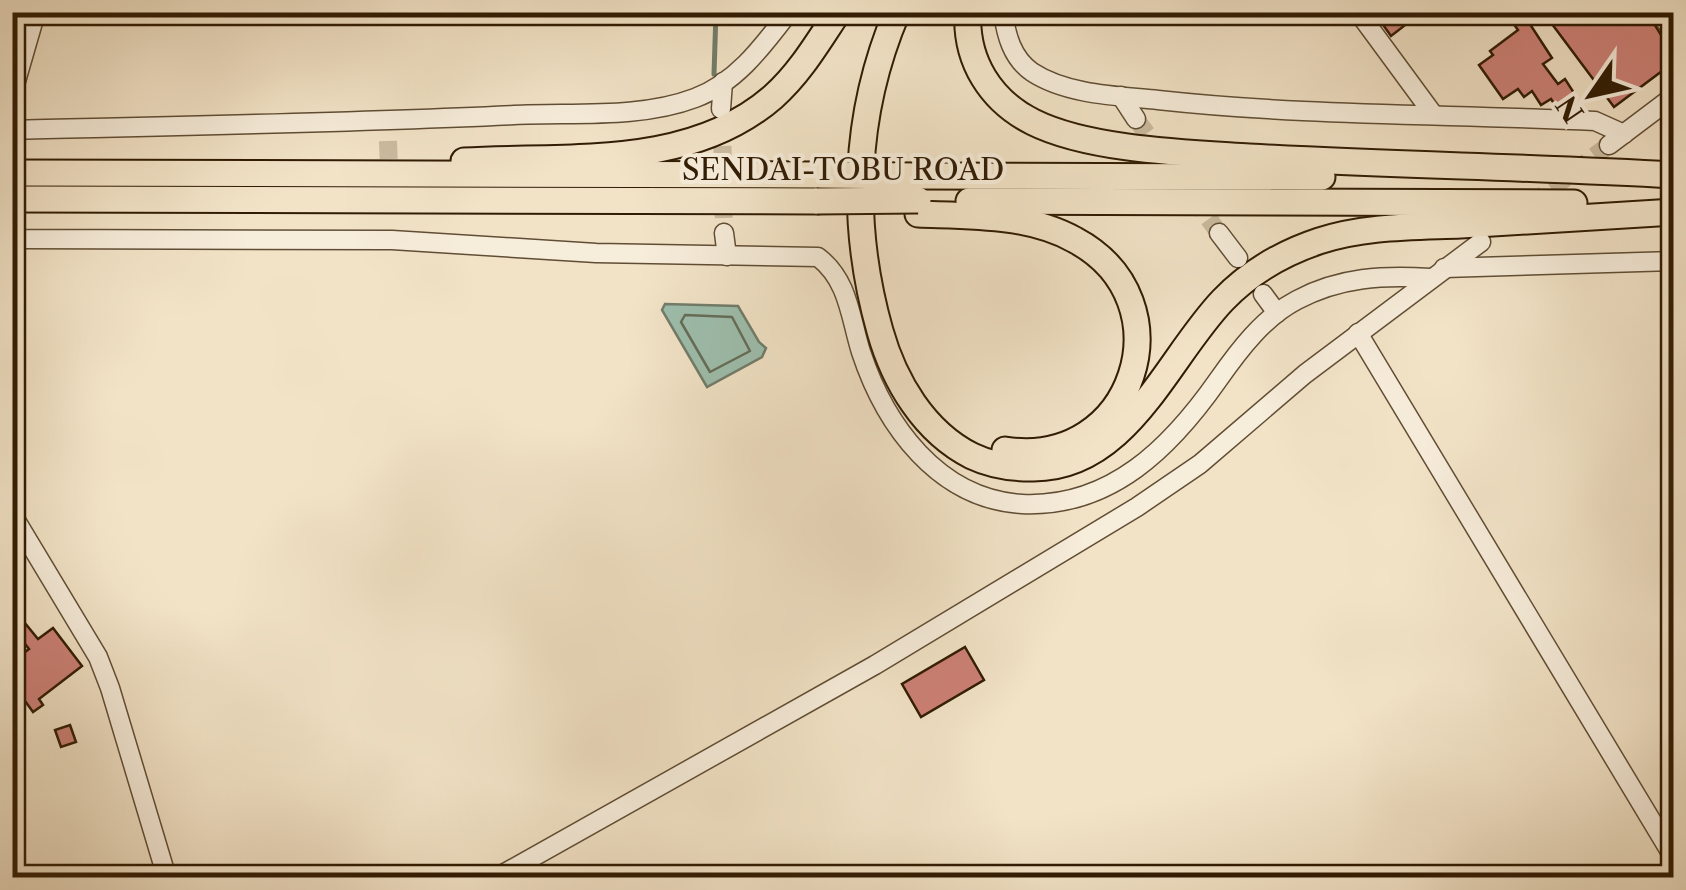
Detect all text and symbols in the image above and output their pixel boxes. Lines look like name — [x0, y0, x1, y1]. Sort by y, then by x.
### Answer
north arrow — [1541, 45, 1641, 145]
text: N — [1549, 89, 1591, 129]
street label: SENDAI-TOBU ROAD — [682, 151, 1004, 188]

